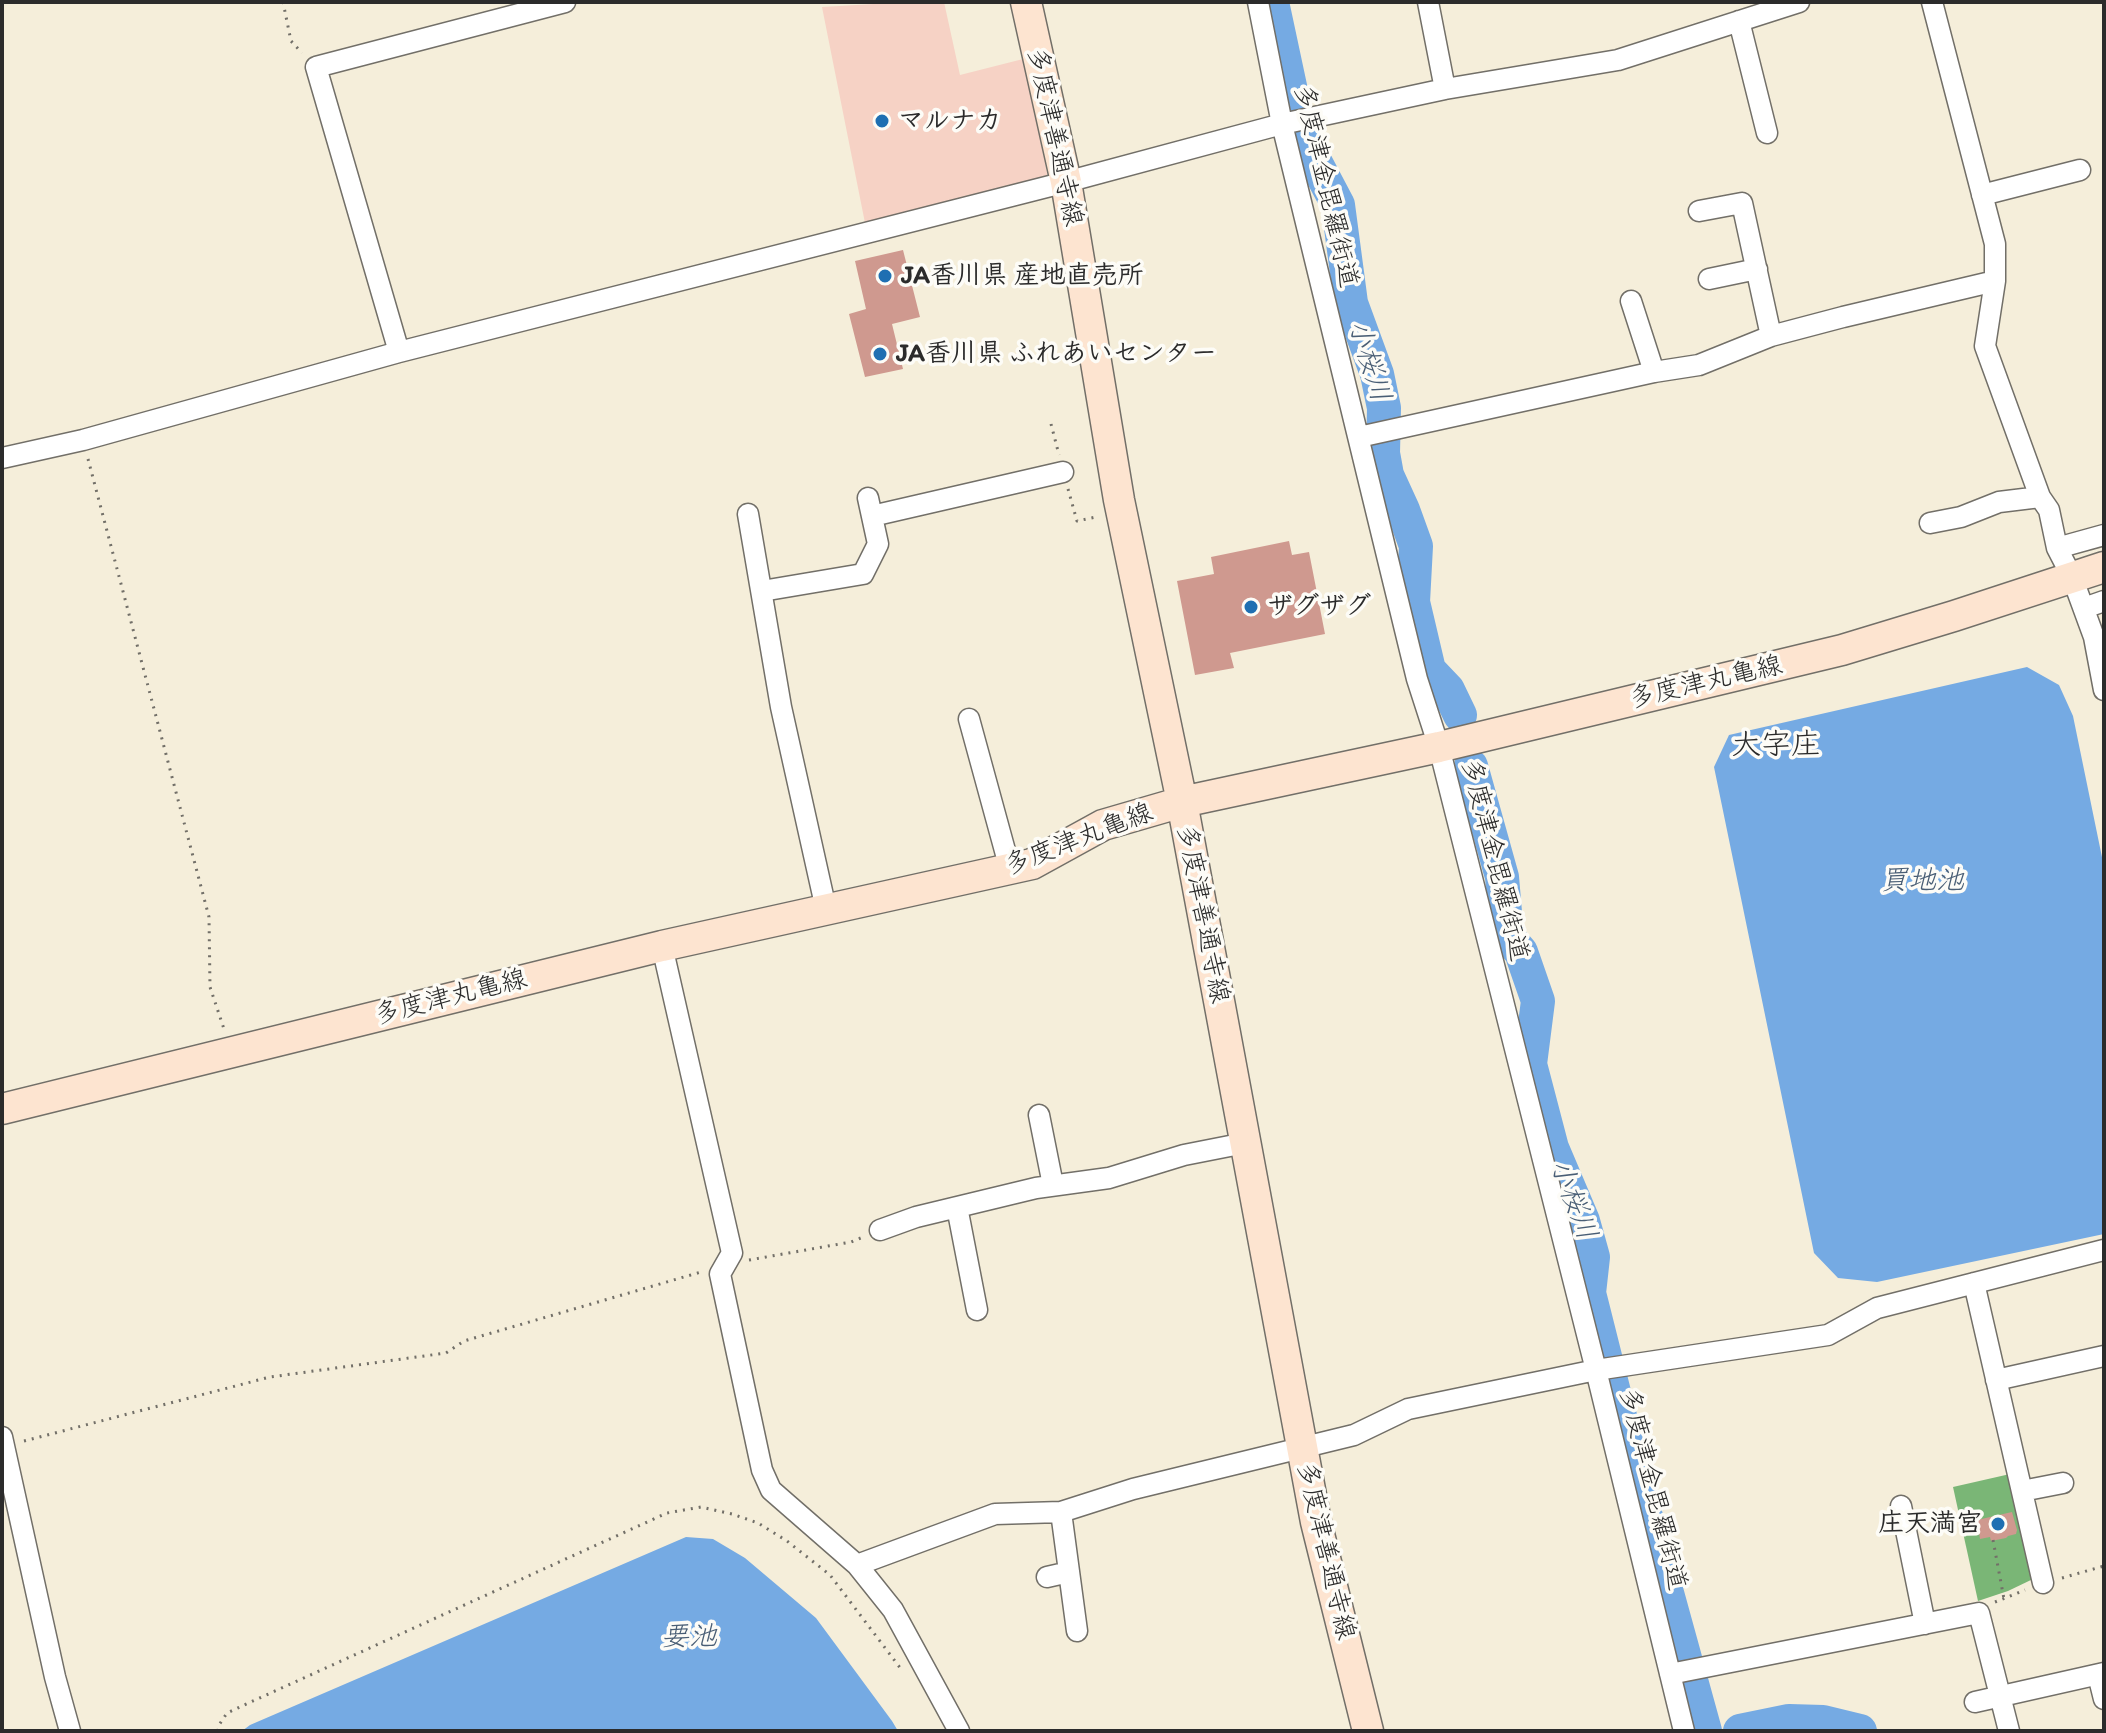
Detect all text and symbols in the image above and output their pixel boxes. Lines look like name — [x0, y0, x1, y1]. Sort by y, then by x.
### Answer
street label: 多度津善通寺線 — [1020, 45, 1088, 229]
street label: 多度津金毘羅街道 — [1286, 81, 1364, 291]
place label: マルナカ — [898, 105, 1002, 137]
marker: マルナカ — [873, 112, 891, 130]
place label: JA香川県 産地直売所 — [901, 260, 1144, 292]
marker: JA香川県 産地直売所 — [876, 267, 894, 285]
water label: 小桜川 — [1340, 316, 1396, 406]
place label: JA香川県 ふれあいセンター — [896, 338, 1217, 370]
marker: JA香川県 ふれあいセンター — [871, 345, 889, 363]
place label: ザグザグ — [1267, 591, 1371, 623]
marker: ザグザグ — [1242, 598, 1260, 616]
street label: 多度津丸亀線 — [1626, 650, 1786, 716]
district label: 大字庄 — [1731, 728, 1821, 764]
street label: 多度津金毘羅街道 — [1454, 755, 1534, 965]
street label: 多度津丸亀線 — [1001, 797, 1157, 883]
street label: 多度津善通寺線 — [1169, 822, 1235, 1006]
water label: 買地池 — [1880, 865, 1964, 899]
street label: 多度津丸亀線 — [372, 964, 530, 1032]
water label: 小桜川 — [1541, 1155, 1603, 1245]
street label: 多度津金毘羅街道 — [1612, 1384, 1692, 1594]
street label: 多度津善通寺線 — [1289, 1459, 1361, 1643]
place label: 庄天満宮 — [1878, 1508, 1982, 1540]
marker: 庄天満宮 — [1989, 1515, 2007, 1533]
water label: 要池 — [661, 1621, 717, 1655]

